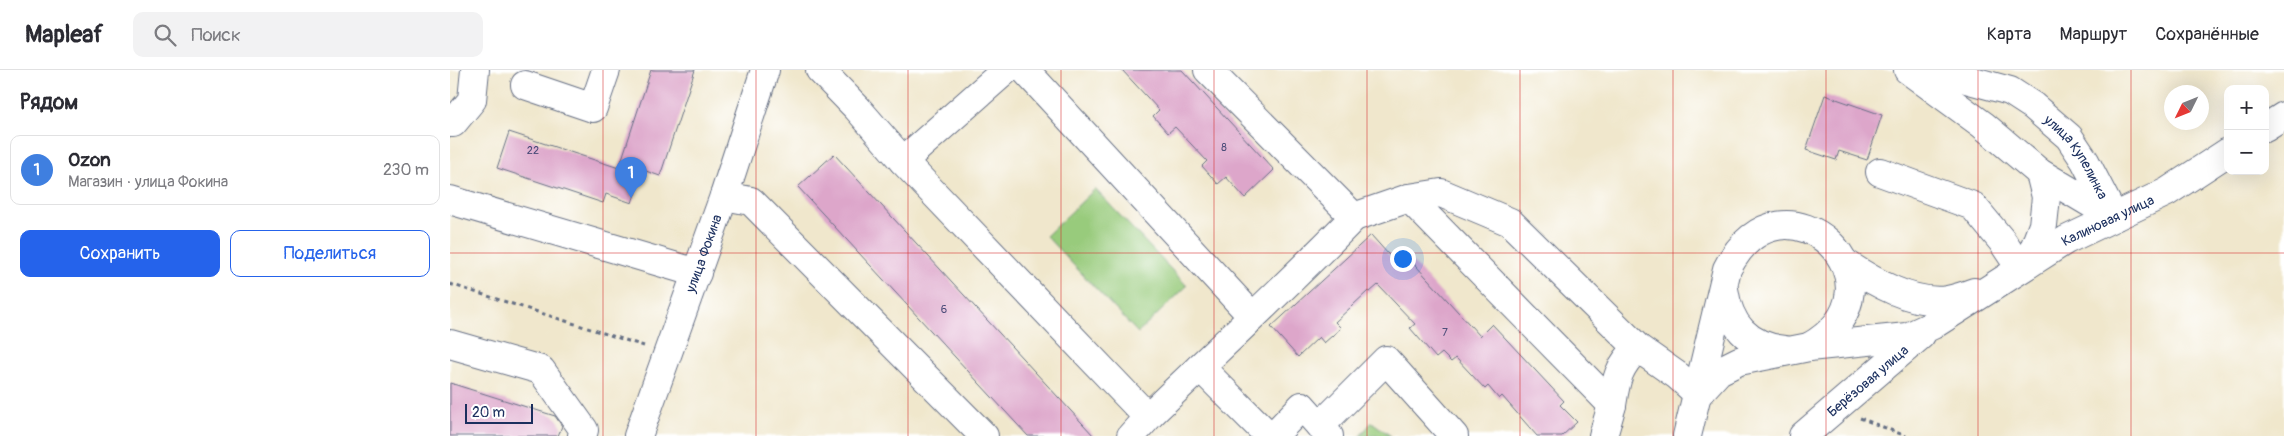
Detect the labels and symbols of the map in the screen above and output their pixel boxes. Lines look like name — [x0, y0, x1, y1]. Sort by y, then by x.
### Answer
north arrow — [2164, 85, 2209, 130]
street label: улица Купелинка — [2040, 111, 2111, 202]
house number: 8 — [1221, 141, 1227, 154]
house number: 22 — [527, 144, 539, 157]
pin: 1 — [615, 157, 647, 198]
street label: Калиновая улица — [2058, 191, 2157, 250]
street label: улица Фокина — [682, 212, 726, 296]
your location — [1390, 246, 1416, 272]
house number: 6 — [941, 303, 947, 316]
house number: 7 — [1442, 326, 1448, 339]
street label: Берёзовая улица — [1824, 342, 1912, 421]
scale bar — [465, 401, 532, 424]

